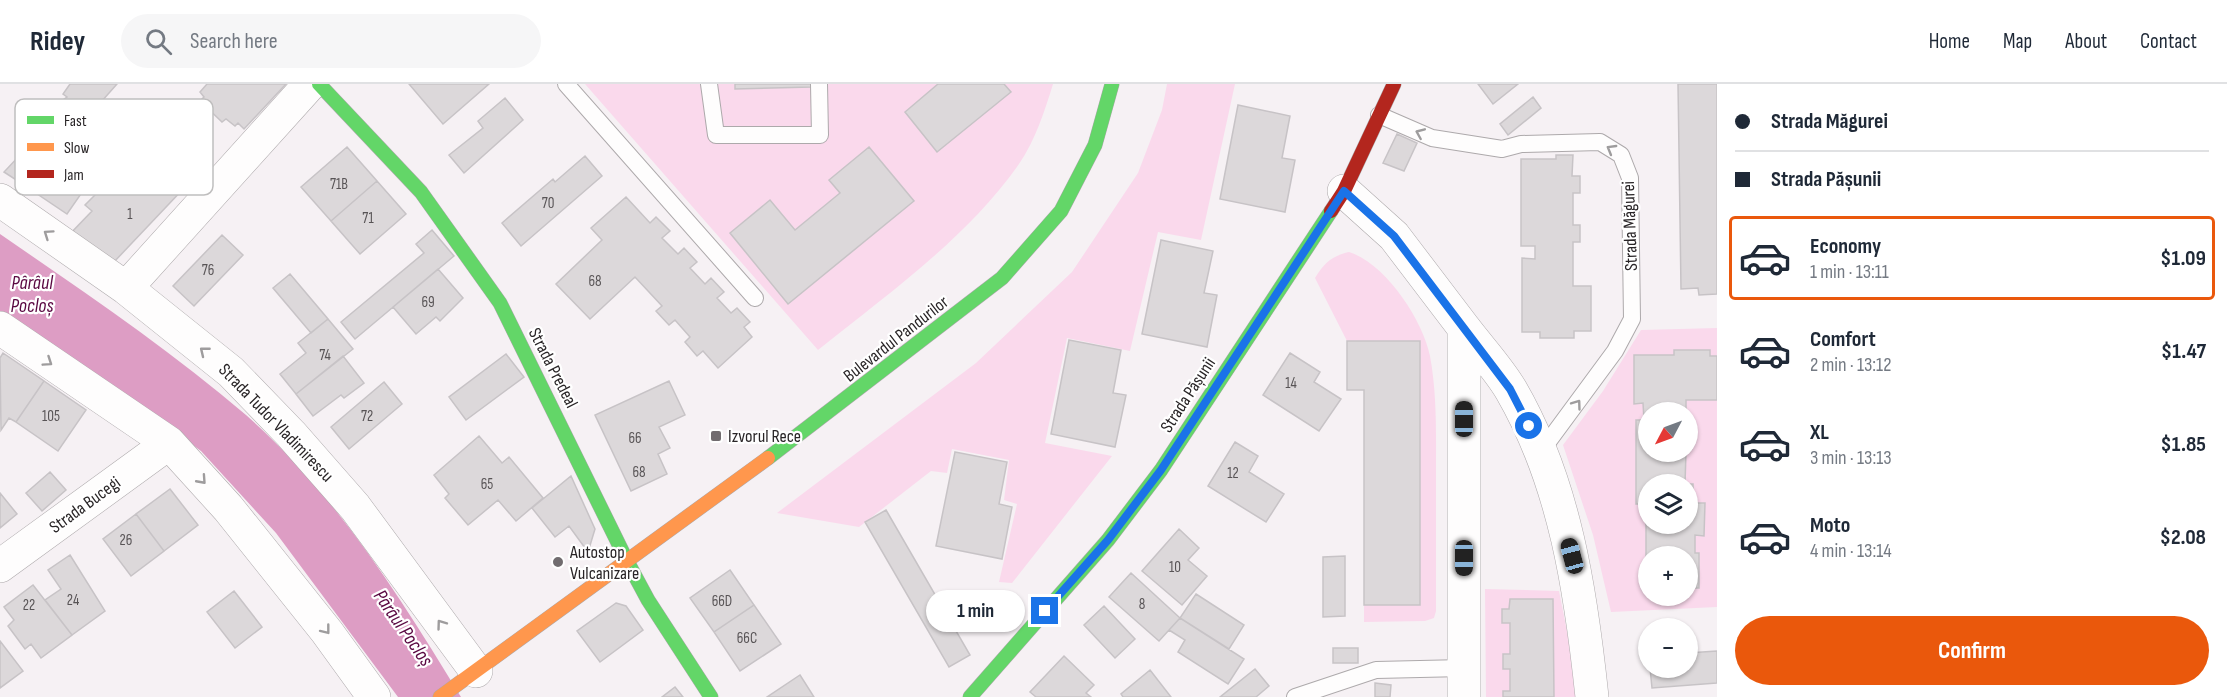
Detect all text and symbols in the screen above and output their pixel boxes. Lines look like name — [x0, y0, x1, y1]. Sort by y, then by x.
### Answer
search box — [121, 14, 541, 68]
text: Ridey — [30, 25, 85, 58]
icon: search — [142, 25, 175, 58]
text: Search here — [190, 28, 278, 55]
text: Home — [1929, 29, 1970, 54]
text: Map — [2003, 29, 2032, 54]
text: About — [2065, 29, 2107, 54]
text: Contact — [2140, 29, 2197, 54]
legend — [15, 99, 213, 195]
text: Strada Măgurei — [1771, 108, 1888, 135]
text: Fast — [64, 112, 87, 131]
one-way arrow — [1415, 128, 1426, 140]
text: Slow — [64, 139, 89, 158]
one-way arrow — [1607, 145, 1617, 156]
text: Jam — [63, 166, 84, 185]
text: Strada Pășunii — [1771, 166, 1881, 193]
house number: 71B — [330, 175, 348, 194]
street label: Strada Măgurei — [1618, 181, 1642, 271]
house number: 70 — [542, 194, 554, 213]
house number: 1 — [127, 205, 133, 224]
house number: 71 — [362, 209, 374, 228]
one-way arrow — [44, 230, 55, 241]
icon: car — [1738, 231, 1792, 285]
text: Economy — [1810, 233, 1881, 260]
text: $1.09 — [2160, 245, 2206, 272]
text: 1 min · 13:11 — [1810, 260, 1889, 284]
house number: 76 — [202, 261, 214, 280]
water label: Pârâul Pocloș — [11, 271, 54, 318]
house number: 68 — [588, 272, 602, 291]
street label: Bulevardul Pandurilor — [839, 292, 953, 386]
house number: 69 — [421, 293, 435, 312]
street label: Strada Predeal — [524, 324, 582, 412]
icon: car — [1738, 324, 1792, 378]
text: Comfort — [1810, 326, 1876, 353]
text: $1.47 — [2161, 338, 2206, 365]
house number: 74 — [319, 346, 331, 365]
one-way arrow — [200, 347, 211, 358]
text: 2 min · 13:12 — [1810, 353, 1892, 377]
one-way arrow — [42, 354, 52, 366]
street label: Strada Pășunii — [1156, 354, 1220, 436]
street label: Strada Tudor Vladimirescu — [214, 359, 338, 487]
house number: 14 — [1285, 374, 1297, 393]
one-way arrow — [1570, 399, 1581, 410]
car — [1455, 401, 1473, 437]
north arrow — [1638, 402, 1698, 462]
map controls — [1638, 402, 1698, 678]
house number: 105 — [42, 407, 60, 426]
house number: 72 — [361, 407, 373, 426]
route start — [1515, 412, 1542, 439]
icon: car — [1738, 417, 1792, 471]
text: XL — [1810, 419, 1829, 446]
place label: Izvorul Rece — [728, 426, 801, 447]
house number: 66 — [628, 429, 642, 448]
marker: Izvorul Rece — [709, 429, 723, 443]
text: $1.85 — [2161, 431, 2206, 458]
text: 3 min · 13:13 — [1810, 446, 1892, 470]
house number: 68 — [632, 463, 646, 482]
house number: 12 — [1227, 464, 1239, 483]
street label: Strada Bucegi — [45, 472, 125, 538]
one-way arrow — [195, 473, 206, 483]
button: layers — [1638, 474, 1698, 534]
house number: 65 — [481, 475, 493, 494]
icon: car — [1738, 510, 1792, 564]
text: Moto — [1810, 512, 1850, 539]
text: $2.08 — [2160, 524, 2206, 551]
house number: 26 — [120, 531, 132, 550]
car — [1559, 536, 1585, 576]
text: 4 min · 13:14 — [1810, 539, 1892, 563]
car — [1455, 540, 1473, 576]
place label: Autostop Vulcanizare — [569, 542, 639, 584]
button: + — [1638, 546, 1698, 606]
marker: Autostop Vulcanizare — [551, 555, 565, 569]
house number: 10 — [1169, 558, 1181, 577]
water label: Pârâul Pocloș — [368, 585, 438, 671]
callout: 1 min — [925, 590, 1024, 632]
house number: 24 — [67, 591, 79, 610]
house number: 66D — [712, 592, 732, 611]
house number: 8 — [1139, 595, 1145, 614]
house number: 22 — [23, 596, 35, 615]
route end — [1031, 597, 1058, 624]
text: 1 min — [957, 599, 994, 623]
button: Confirm — [1735, 616, 2209, 685]
button: − — [1638, 618, 1698, 678]
one-way arrow — [438, 620, 449, 631]
one-way arrow — [318, 624, 329, 635]
house number: 66C — [737, 629, 757, 648]

